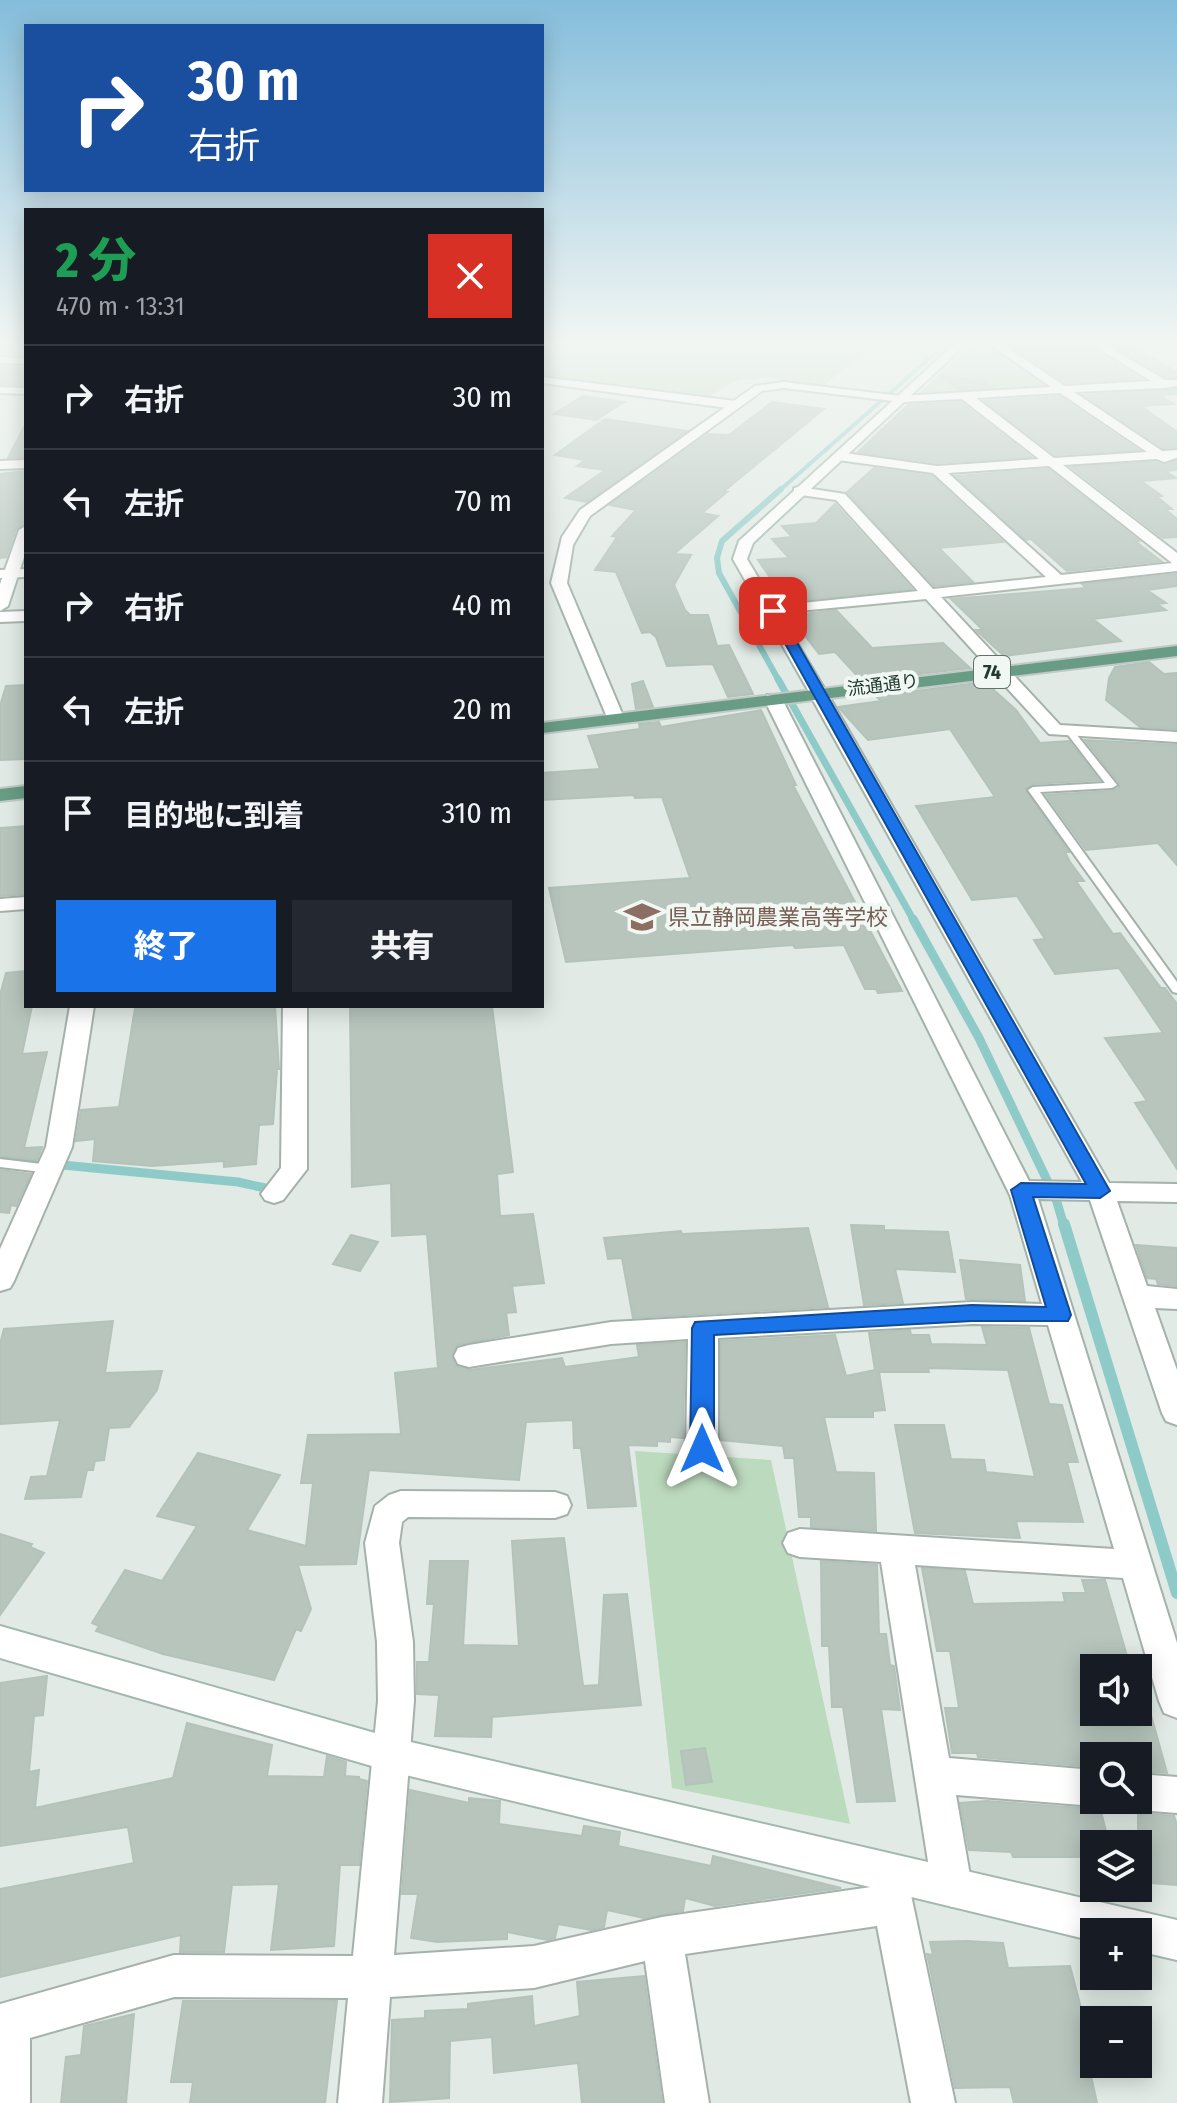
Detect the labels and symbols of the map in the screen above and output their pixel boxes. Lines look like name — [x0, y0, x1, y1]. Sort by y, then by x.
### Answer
pin — [739, 577, 807, 645]
road number: 74 — [974, 656, 1010, 688]
street label: 流通通り — [846, 670, 920, 700]
school or university icon: 県立静岡農業高等学校 — [623, 898, 661, 936]
place label: 県立静岡農業高等学校 — [668, 904, 888, 931]
position arrow — [660, 1407, 744, 1491]

